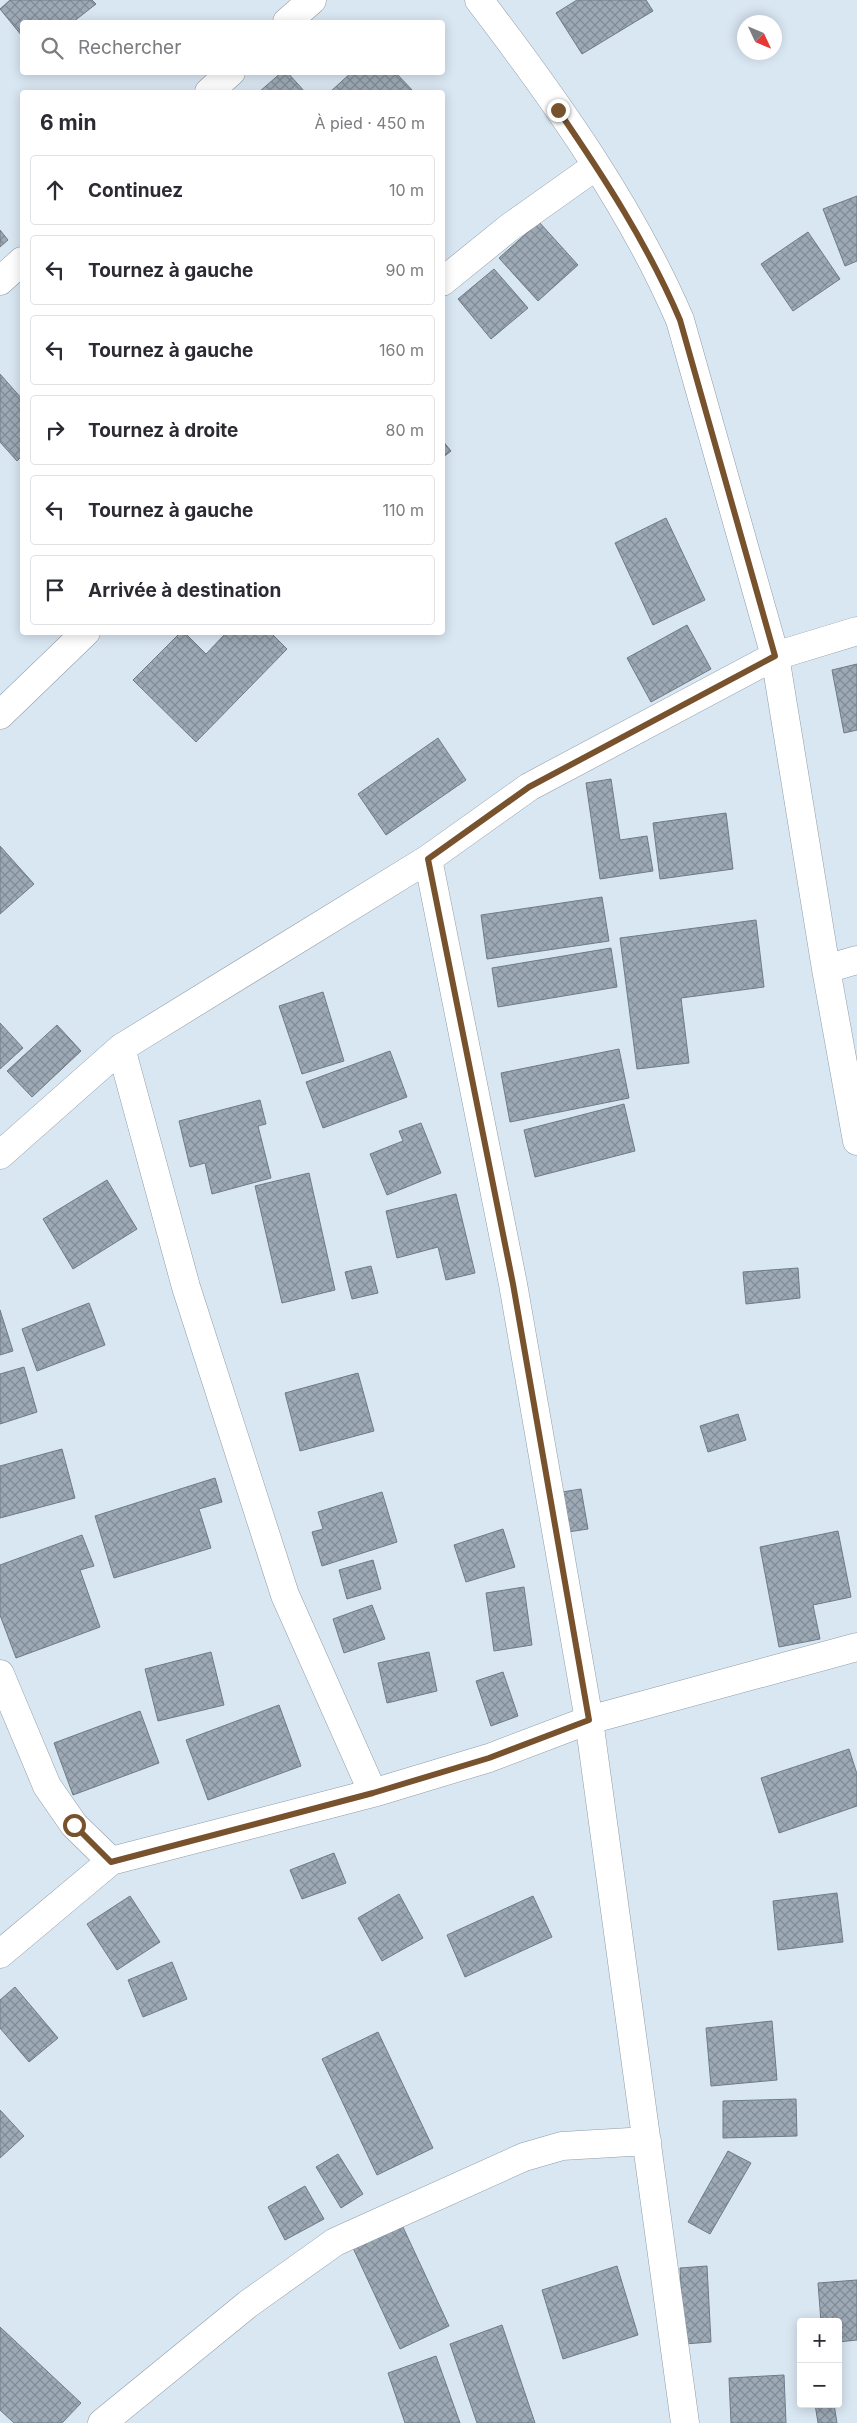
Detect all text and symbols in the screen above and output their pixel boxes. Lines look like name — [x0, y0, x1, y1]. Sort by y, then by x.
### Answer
north arrow — [737, 15, 782, 60]
search box — [20, 20, 445, 75]
icon: search — [38, 34, 66, 62]
text: Rechercher — [78, 36, 181, 59]
route end — [547, 99, 570, 122]
text: 6 min — [40, 110, 97, 135]
text: À pied · 450 m — [314, 113, 425, 133]
icon: ahead — [41, 176, 69, 204]
text: Continuez — [88, 179, 183, 202]
text: 10 m — [389, 180, 424, 200]
icon: left — [41, 256, 69, 284]
text: Tournez à gauche — [88, 259, 253, 282]
text: 90 m — [385, 260, 424, 280]
icon: left — [41, 336, 69, 364]
text: Tournez à gauche — [88, 339, 253, 362]
text: 160 m — [379, 340, 424, 360]
icon: right — [41, 416, 69, 444]
text: Tournez à droite — [88, 419, 238, 442]
text: 80 m — [385, 420, 424, 440]
icon: left — [41, 496, 69, 524]
text: Tournez à gauche — [88, 499, 253, 522]
text: 110 m — [382, 500, 424, 520]
icon: arrive — [41, 576, 69, 604]
text: Arrivée à destination — [88, 579, 281, 602]
route start — [63, 1814, 86, 1837]
map controls — [797, 2318, 842, 2408]
button: + — [797, 2318, 842, 2363]
button: − — [797, 2363, 842, 2408]

